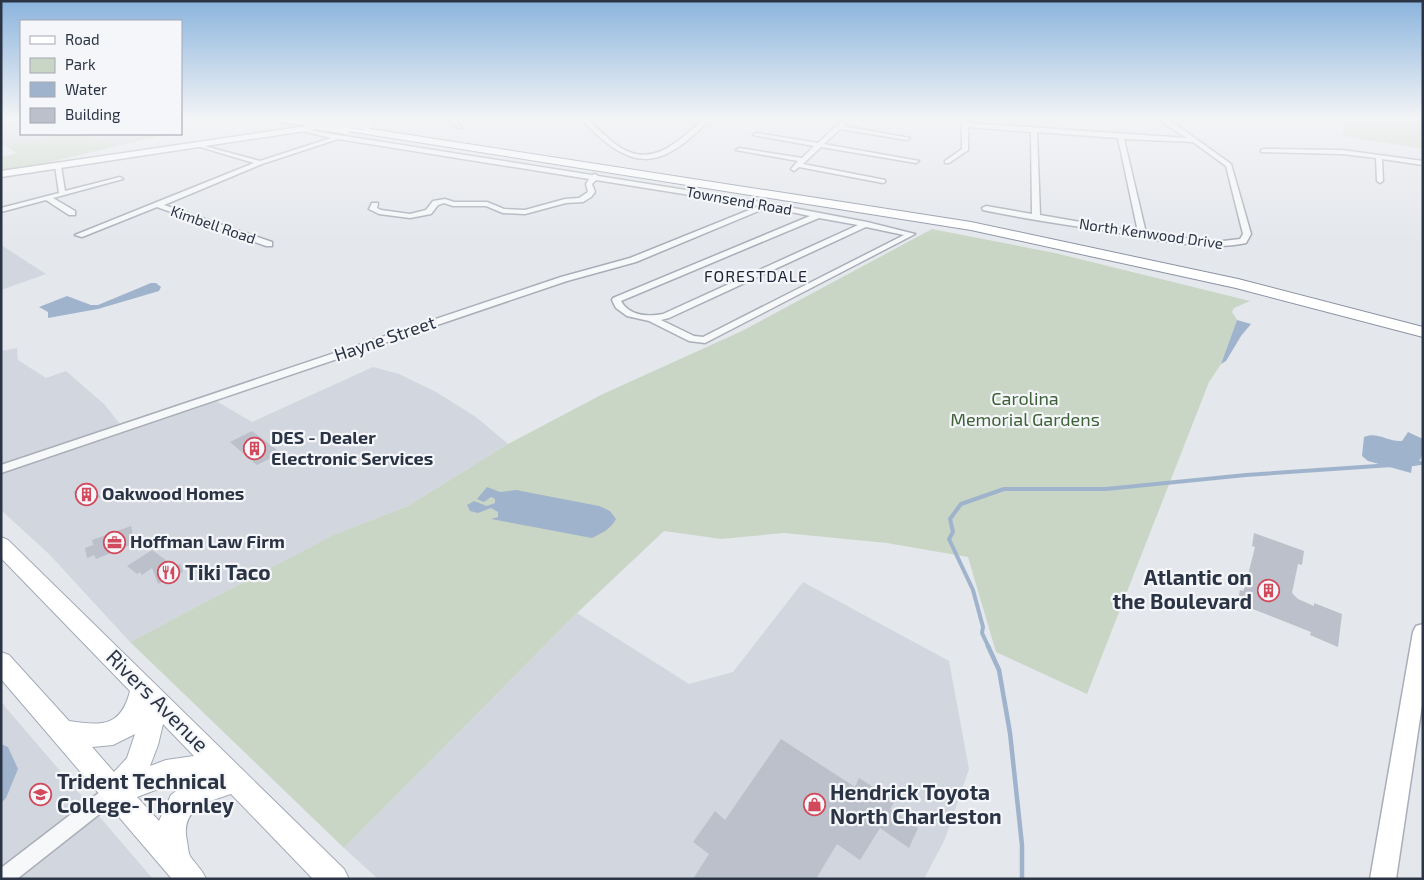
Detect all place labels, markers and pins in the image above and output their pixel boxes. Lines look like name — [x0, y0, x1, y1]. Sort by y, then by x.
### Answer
place label: DES - Dealer Electronic Services — [271, 426, 433, 469]
building icon: DES - Dealer Electronic Services — [243, 436, 267, 460]
building icon: Oakwood Homes — [74, 482, 98, 506]
place label: Oakwood Homes — [102, 482, 244, 504]
office icon: Hoffman Law Firm — [102, 530, 126, 554]
place label: Hoffman Law Firm — [130, 530, 285, 552]
place label: Tiki Taco — [185, 559, 271, 584]
restaurant icon: Tiki Taco — [157, 561, 181, 585]
place label: Atlantic on the Boulevard — [1112, 564, 1252, 613]
building icon: Atlantic on the Boulevard — [1256, 578, 1280, 602]
place label: Trident Technical College- Thornley — [57, 768, 234, 818]
place label: Hendrick Toyota North Charleston — [830, 779, 1002, 828]
school or university icon: Trident Technical College- Thornley — [29, 782, 53, 806]
shop icon: Hendrick Toyota North Charleston — [802, 793, 826, 817]

